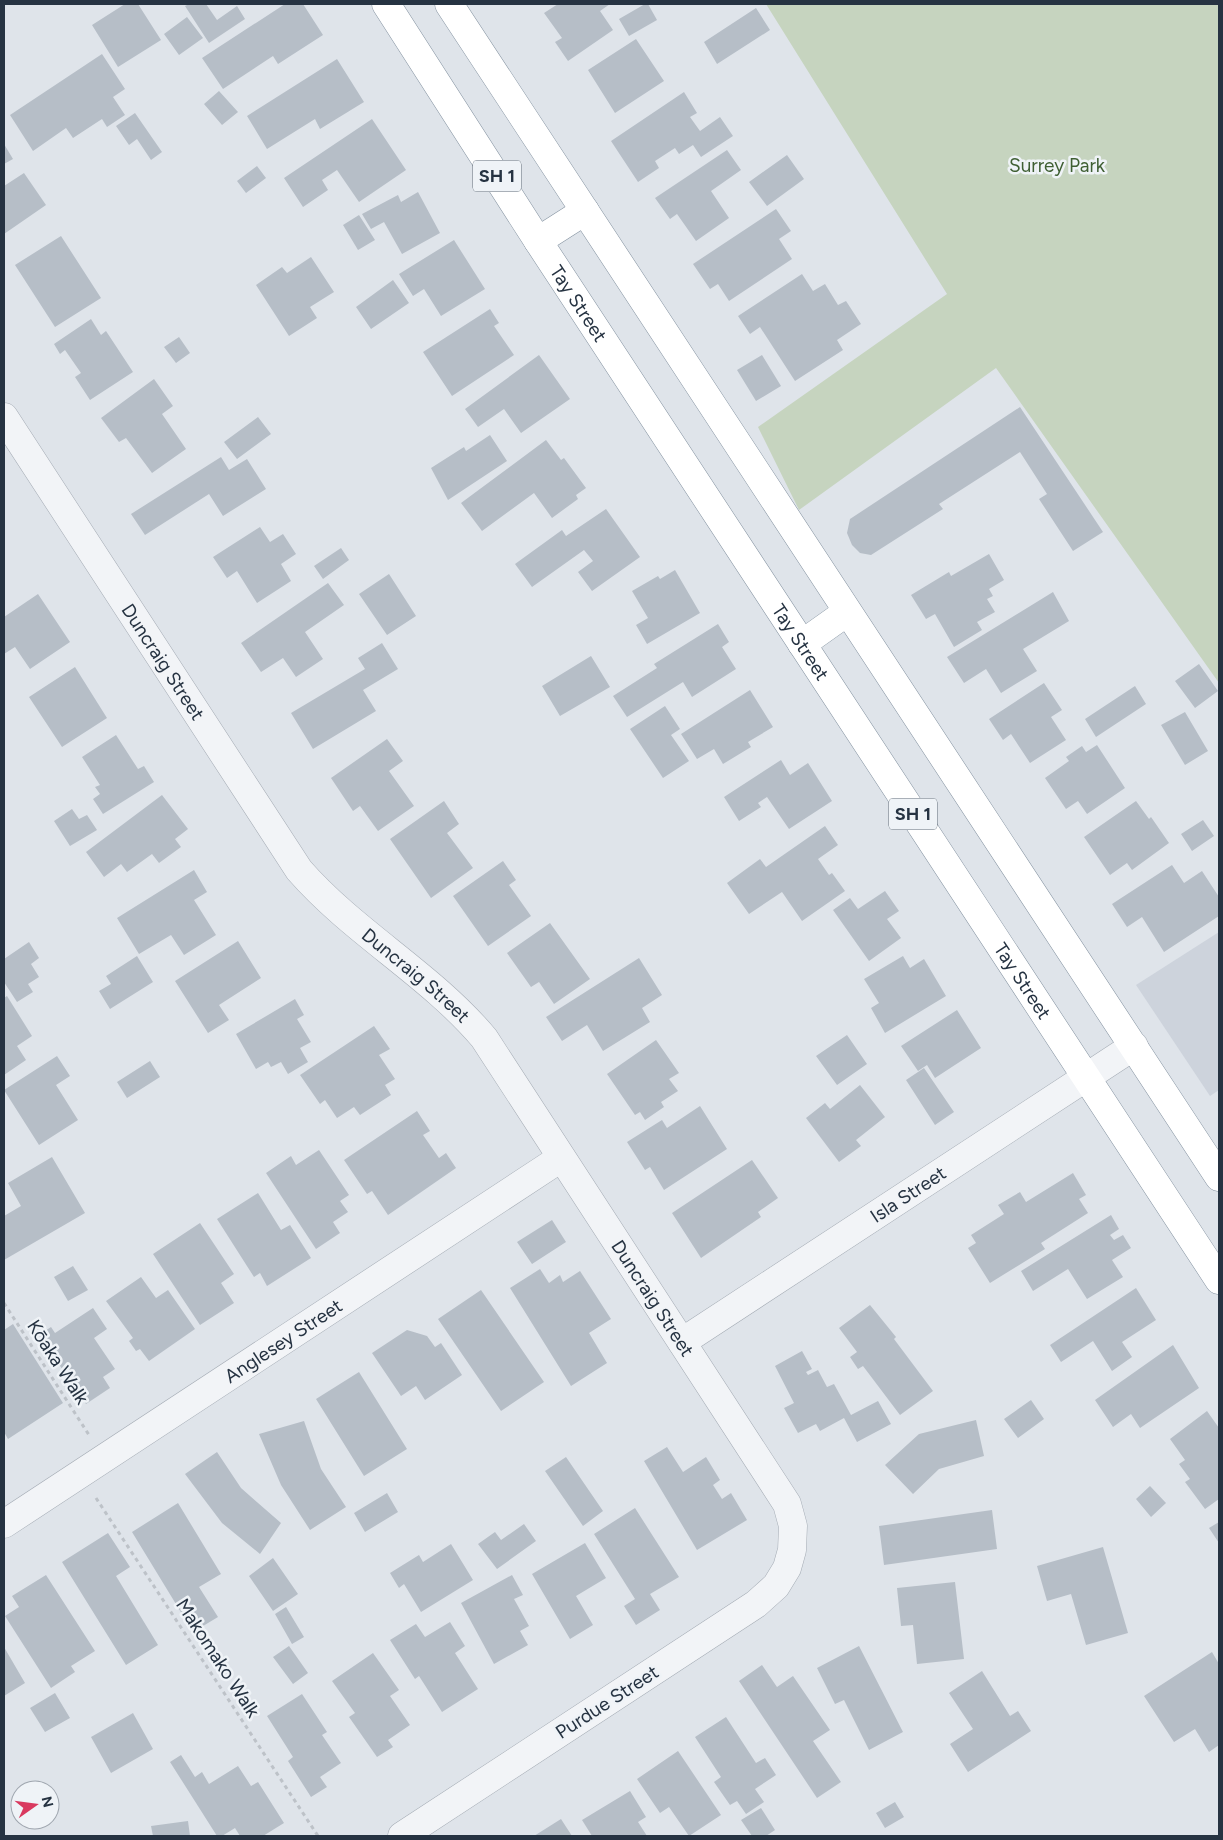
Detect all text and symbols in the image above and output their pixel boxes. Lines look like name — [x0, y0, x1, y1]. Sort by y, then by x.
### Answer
park label: Surrey Park — [1009, 154, 1106, 177]
road number: SH 1 — [473, 160, 521, 192]
street label: Tay Street — [545, 261, 612, 346]
street label: Duncraig Street — [117, 599, 210, 724]
street label: Tay Street — [767, 599, 834, 685]
road number: SH 1 — [889, 799, 937, 830]
street label: Duncraig Street — [357, 923, 475, 1027]
street label: Tay Street — [989, 938, 1056, 1023]
street label: Isla Street — [866, 1161, 950, 1227]
street label: Duncraig Street — [607, 1235, 699, 1361]
street label: Anglesey Street — [220, 1294, 346, 1388]
street label: Kōaka Walk — [22, 1315, 94, 1409]
street label: Makomako Walk — [171, 1594, 265, 1722]
street label: Purdue Street — [551, 1660, 663, 1744]
north arrow — [10, 1780, 60, 1830]
text: N — [38, 1795, 57, 1809]

